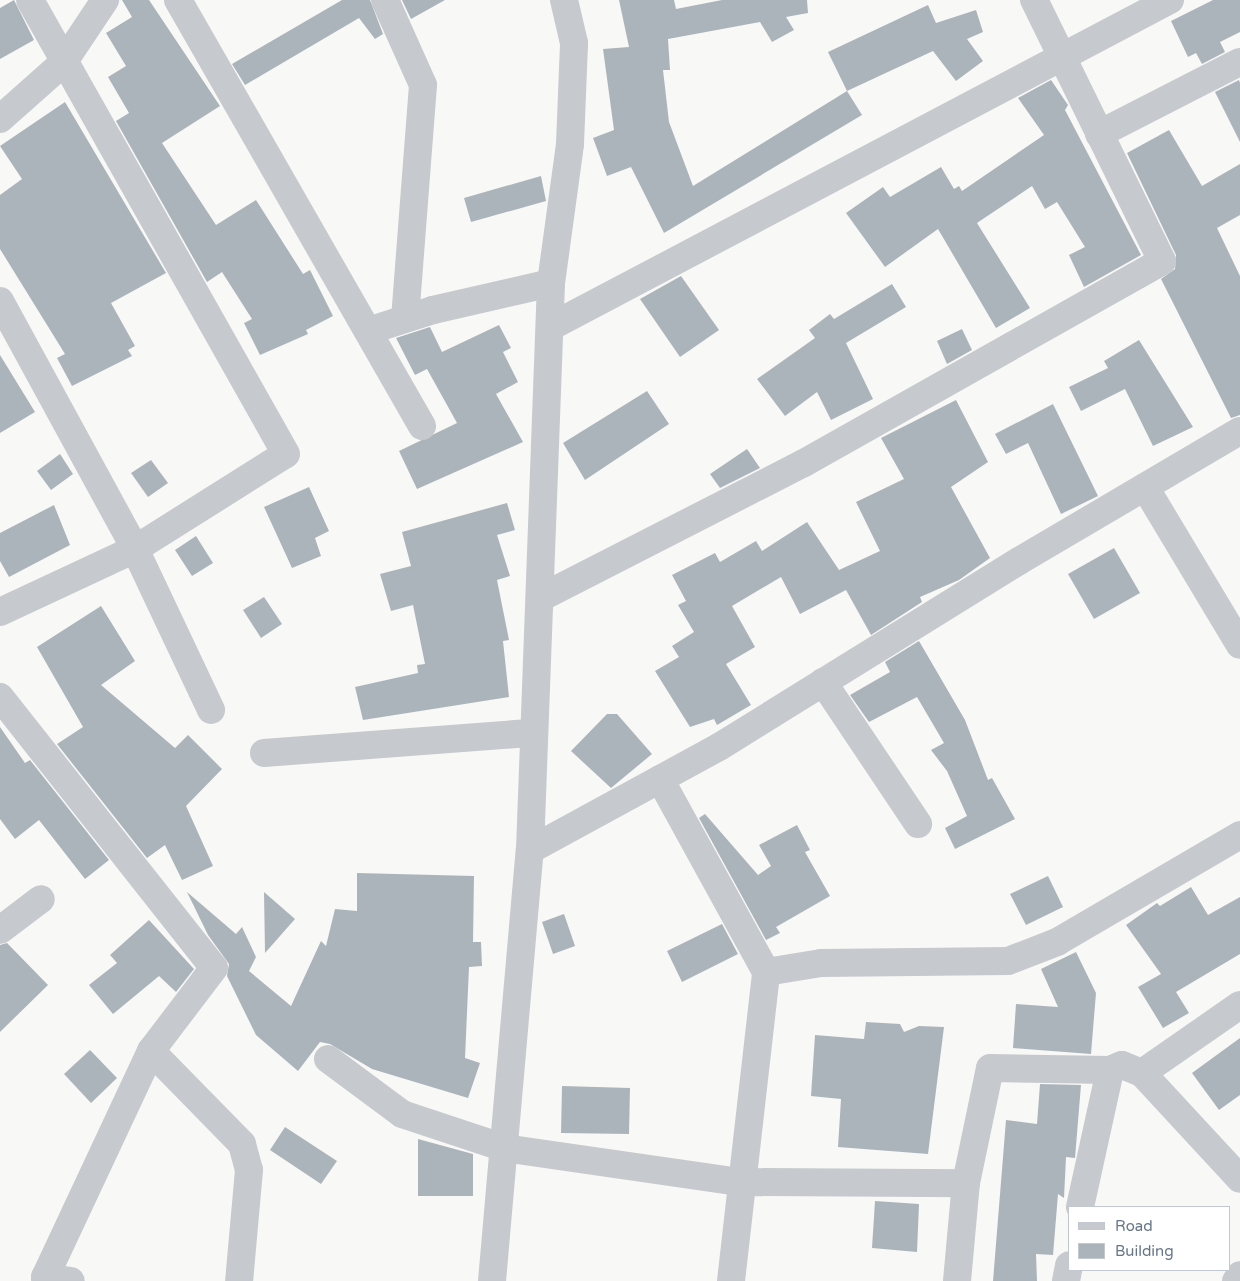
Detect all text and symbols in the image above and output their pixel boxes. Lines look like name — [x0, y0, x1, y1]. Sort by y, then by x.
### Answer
legend — [1068, 1206, 1230, 1271]
text: Road — [1115, 1217, 1153, 1235]
text: Building — [1115, 1242, 1174, 1260]

